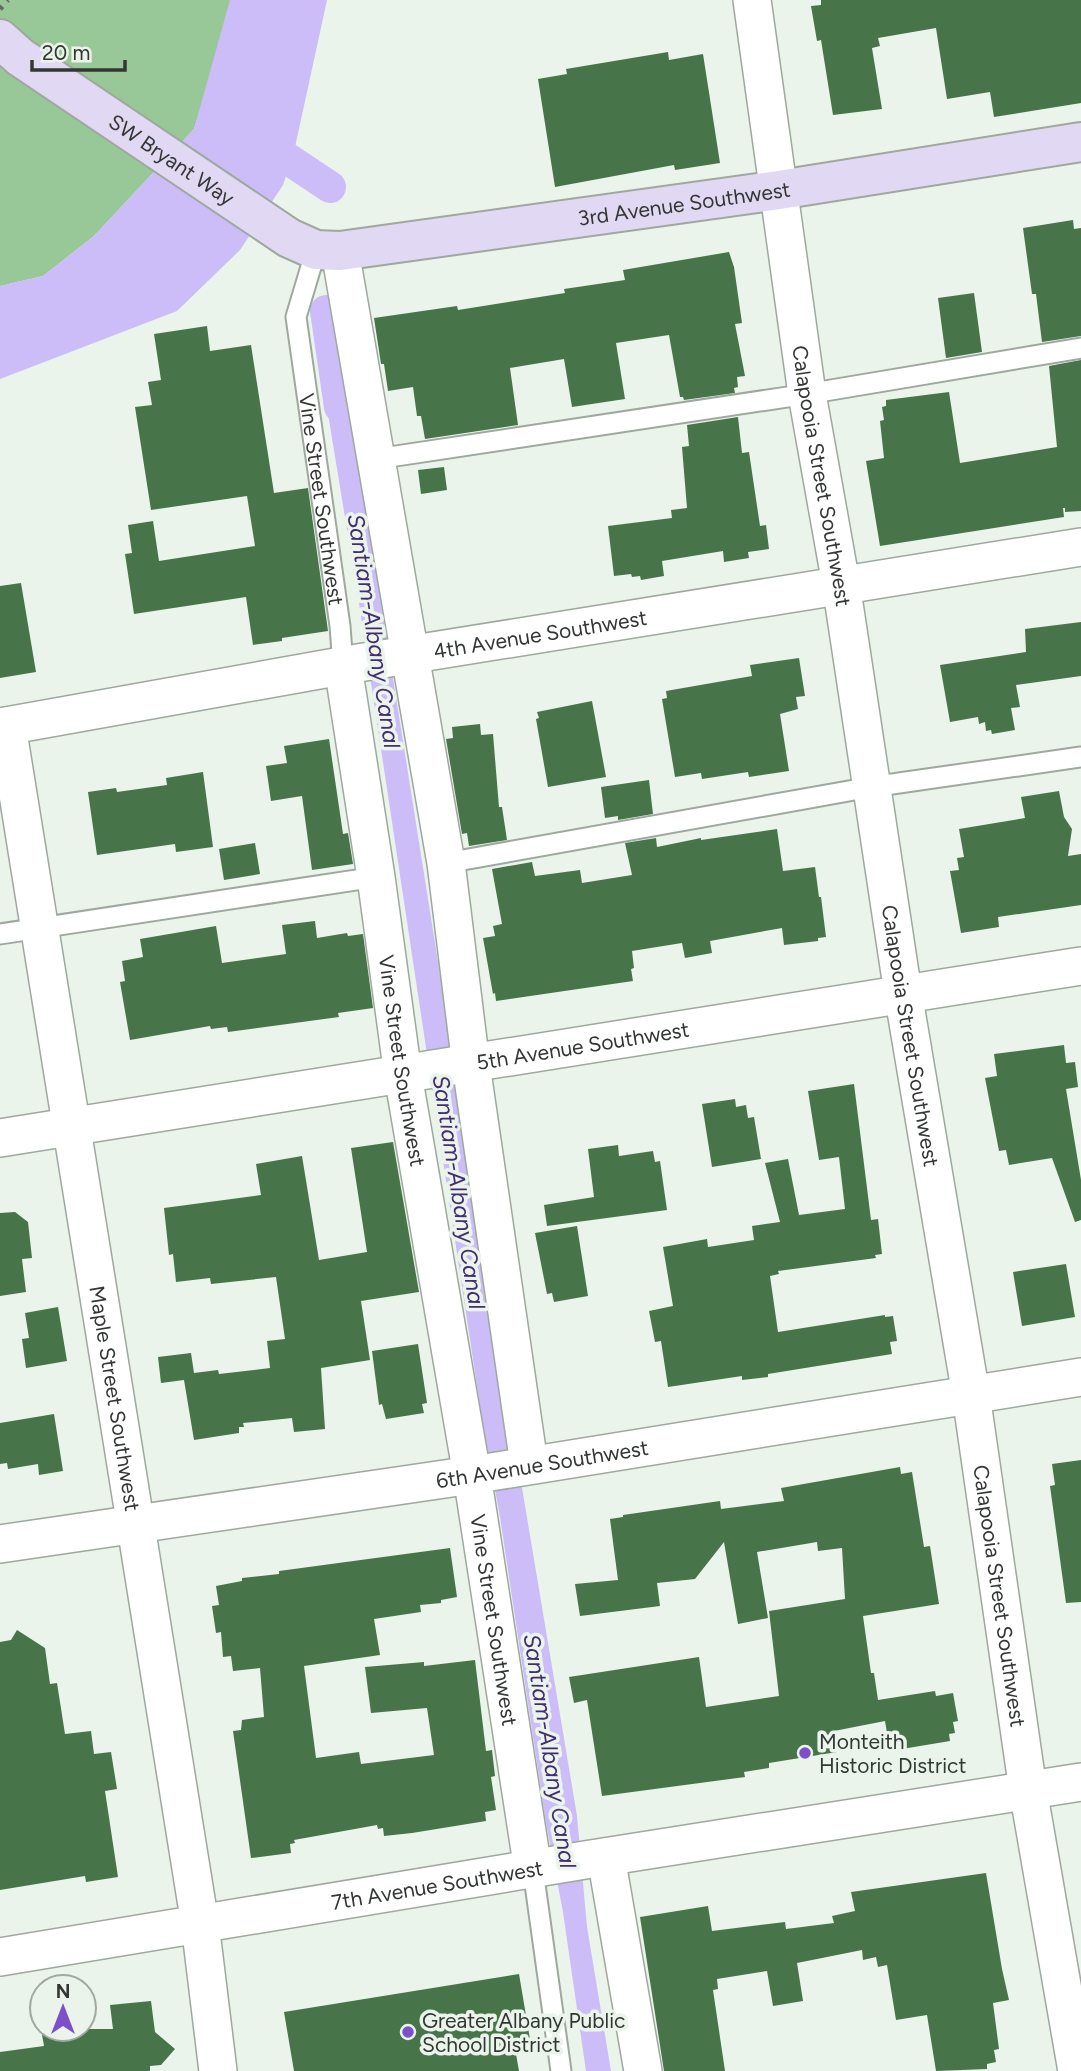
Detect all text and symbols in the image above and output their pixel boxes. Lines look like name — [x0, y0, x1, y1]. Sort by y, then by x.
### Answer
scale bar — [32, 28, 124, 72]
text: 20 m — [42, 40, 90, 65]
street label: SW Bryant Way — [105, 108, 239, 210]
street label: 3rd Avenue Southwest — [576, 176, 792, 230]
street label: Calapooia Street Southwest — [788, 344, 857, 608]
street label: Vine Street Southwest — [295, 392, 349, 607]
water label: Santiam-Albany Canal — [342, 512, 407, 751]
street label: 4th Avenue Southwest — [431, 604, 649, 663]
street label: Calapooia Street Southwest — [877, 903, 945, 1168]
street label: Vine Street Southwest — [374, 953, 431, 1168]
street label: 5th Avenue Southwest — [475, 1016, 691, 1075]
water label: Santiam-Albany Canal — [427, 1073, 492, 1312]
street label: Maple Street Southwest — [85, 1284, 146, 1513]
street label: 6th Avenue Southwest — [434, 1434, 650, 1493]
street label: Calapooia Street Southwest — [969, 1463, 1031, 1728]
street label: Vine Street Southwest — [466, 1512, 523, 1727]
water label: Santiam-Albany Canal — [518, 1632, 583, 1871]
place label: Monteith Historic District — [819, 1729, 966, 1778]
marker: Monteith Historic District — [797, 1745, 813, 1761]
street label: 7th Avenue Southwest — [329, 1855, 545, 1914]
north arrow — [28, 1973, 98, 2043]
text: N — [56, 1980, 70, 2003]
place label: Greater Albany Public School District — [422, 2008, 625, 2057]
marker: Greater Albany Public School District — [400, 2024, 416, 2040]

